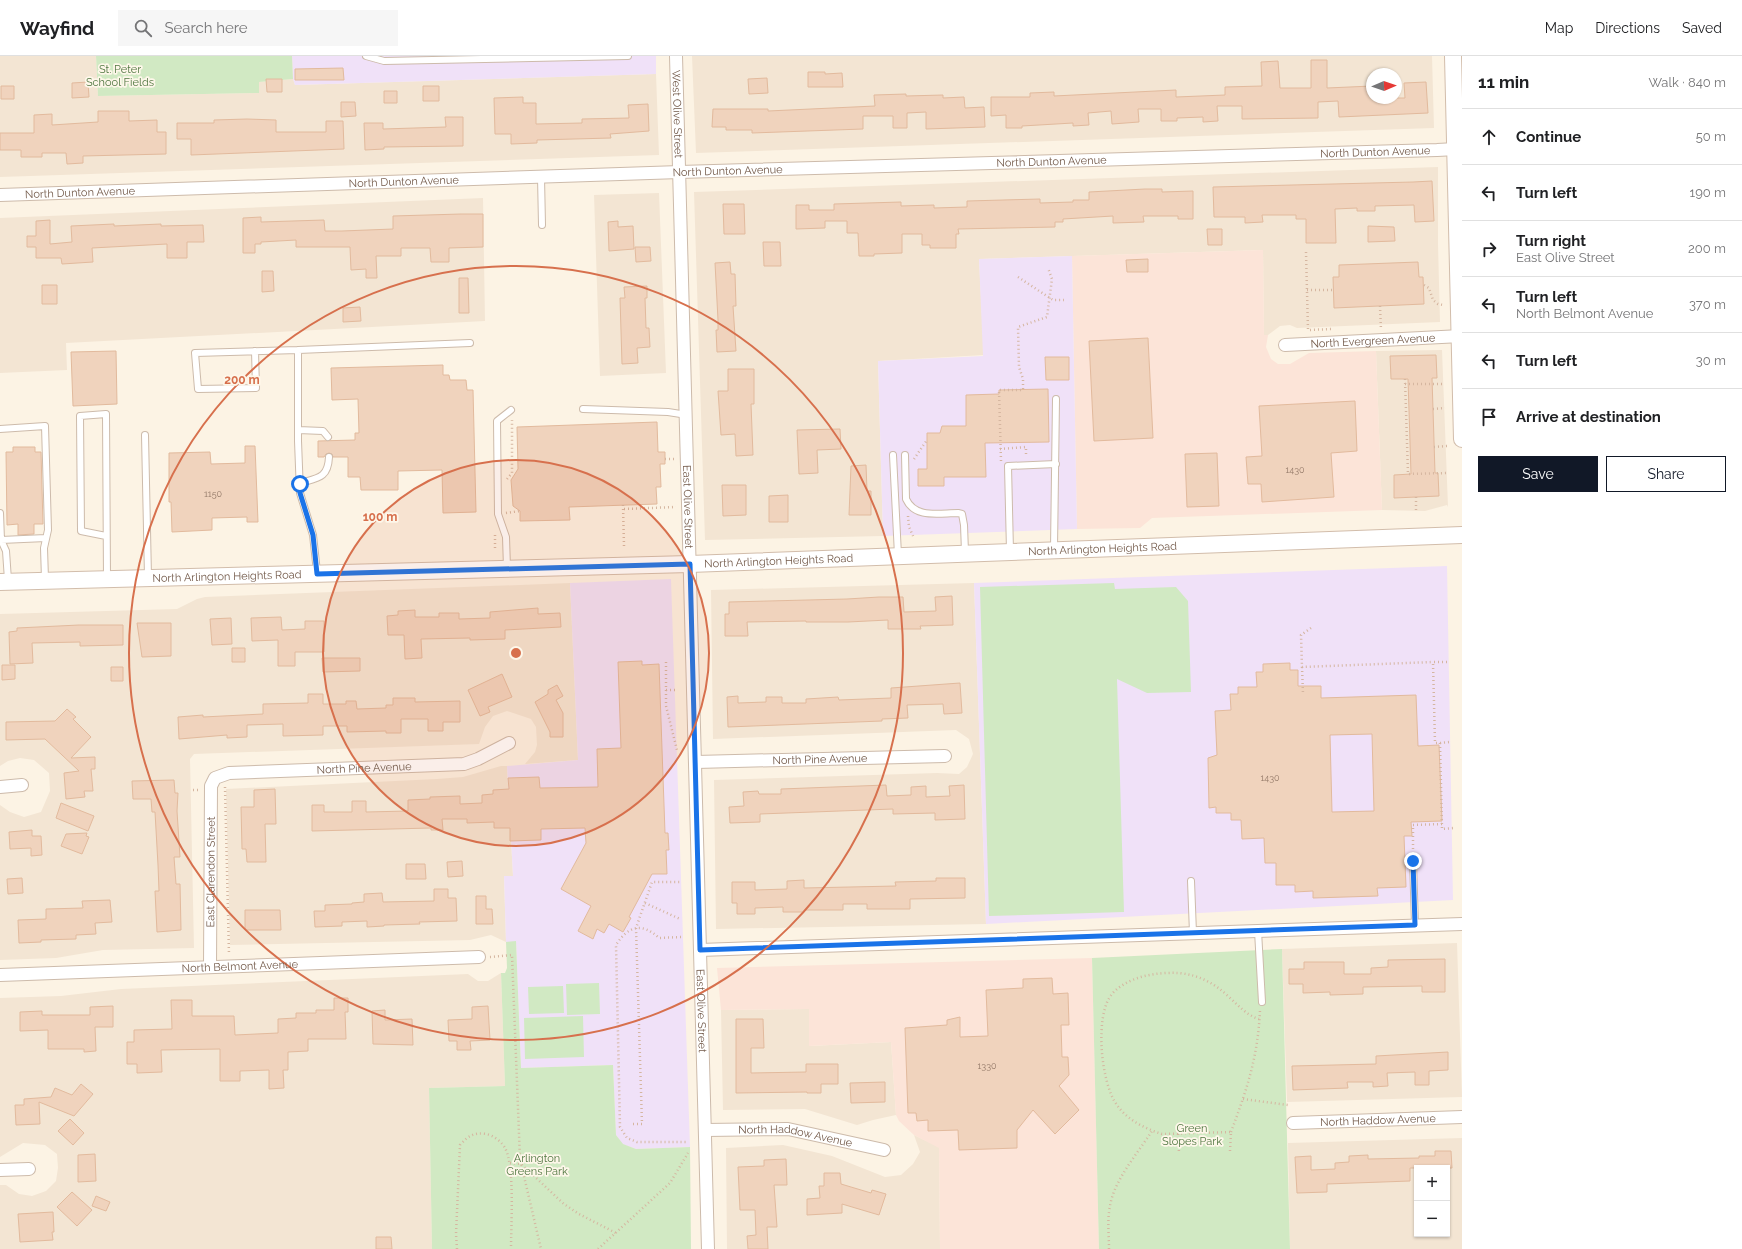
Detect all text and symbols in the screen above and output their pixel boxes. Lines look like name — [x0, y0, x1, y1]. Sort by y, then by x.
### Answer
search box — [118, 10, 398, 46]
text: Wayfind — [20, 17, 94, 39]
icon: search — [132, 17, 154, 39]
text: Search here — [164, 19, 248, 37]
text: Map — [1545, 20, 1573, 36]
text: Directions — [1595, 20, 1660, 36]
text: Saved — [1682, 20, 1722, 36]
park label: St. Peter School Fields — [86, 63, 154, 89]
north arrow — [1366, 68, 1402, 104]
street label: West Olive Street — [669, 70, 685, 159]
text: 11 min — [1478, 72, 1529, 92]
text: Walk · 840 m — [1648, 75, 1726, 90]
icon: ahead — [1478, 126, 1500, 148]
text: Continue — [1516, 128, 1581, 146]
text: 50 m — [1696, 129, 1726, 144]
street label: North Dunton Avenue — [1320, 144, 1431, 160]
street label: North Dunton Avenue — [996, 154, 1107, 170]
street label: North Dunton Avenue — [672, 163, 783, 179]
street label: North Dunton Avenue — [348, 173, 460, 190]
icon: left — [1478, 182, 1500, 204]
street label: North Dunton Avenue — [25, 184, 136, 201]
text: Turn left — [1516, 184, 1577, 202]
text: 190 m — [1690, 185, 1726, 200]
text: Turn right — [1516, 232, 1586, 250]
icon: right — [1478, 238, 1500, 260]
text: 200 m — [1688, 241, 1726, 256]
text: East Olive Street — [1516, 250, 1615, 265]
text: Turn left — [1516, 288, 1577, 306]
icon: left — [1478, 294, 1500, 316]
text: 370 m — [1689, 297, 1726, 312]
text: North Belmont Avenue — [1516, 306, 1653, 321]
street label: North Evergreen Avenue — [1310, 331, 1436, 351]
icon: left — [1478, 350, 1500, 372]
text: Turn left — [1516, 352, 1577, 370]
text: 30 m — [1696, 353, 1726, 368]
text: 200 m — [224, 373, 260, 387]
icon: arrive — [1478, 406, 1500, 428]
text: Arrive at destination — [1516, 408, 1661, 426]
button: Save — [1478, 456, 1598, 492]
button: Share — [1606, 456, 1726, 492]
street label: East Olive Street — [680, 465, 695, 549]
house number: 1430 — [1285, 465, 1305, 475]
route start — [291, 475, 309, 493]
house number: 1150 — [204, 489, 223, 499]
text: 100 m — [363, 510, 397, 524]
street label: North Arlington Heights Road — [1028, 540, 1177, 558]
street label: North Arlington Heights Road — [704, 552, 854, 570]
street label: North Arlington Heights Road — [152, 568, 302, 585]
centre of rings — [509, 646, 523, 660]
street label: North Pine Avenue — [772, 752, 868, 767]
street label: North Pine Avenue — [316, 760, 412, 777]
house number: 1430 — [1260, 773, 1280, 783]
street label: East Clarendon Street — [204, 816, 218, 927]
route end — [1404, 852, 1422, 870]
street label: North Belmont Avenue — [181, 958, 299, 975]
street label: East Olive Street — [693, 969, 709, 1053]
house number: 1330 — [978, 1061, 997, 1071]
street label: North Haddow Avenue — [1320, 1112, 1437, 1129]
park label: Green Slopes Park — [1162, 1122, 1222, 1148]
street label: North Haddow Avenue — [738, 1123, 854, 1150]
park label: Arlington Greens Park — [506, 1152, 568, 1178]
map controls — [1414, 1165, 1450, 1237]
button: + — [1414, 1165, 1450, 1201]
button: − — [1414, 1201, 1450, 1237]

